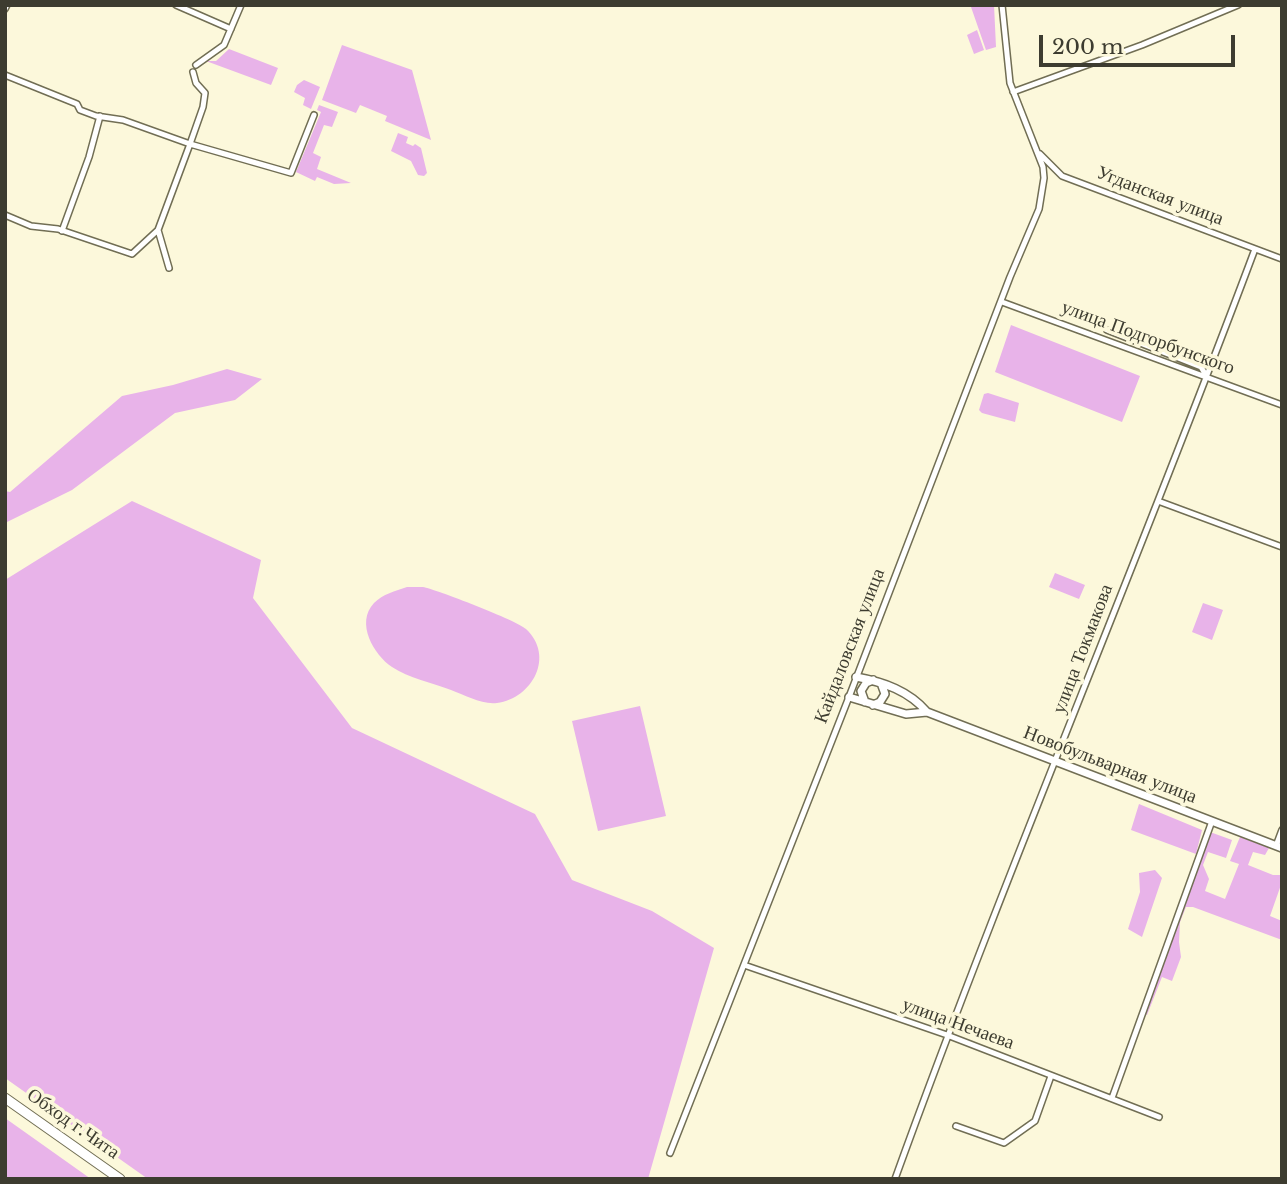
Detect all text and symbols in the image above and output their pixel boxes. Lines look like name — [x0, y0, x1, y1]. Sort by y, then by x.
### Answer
scale bar — [1042, 21, 1238, 65]
text: 200 m — [1052, 34, 1123, 60]
street label: Угданская улица — [1093, 161, 1227, 231]
street label: улица Подгорбунского — [1058, 296, 1238, 380]
street label: Кайдаловская улица — [810, 565, 890, 727]
street label: улица Токмакова — [1048, 581, 1118, 717]
street label: Новобульварная улица — [1020, 721, 1200, 809]
street label: улица Нечаева — [899, 993, 1017, 1055]
street label: Обход г.Чита — [22, 1084, 124, 1164]

